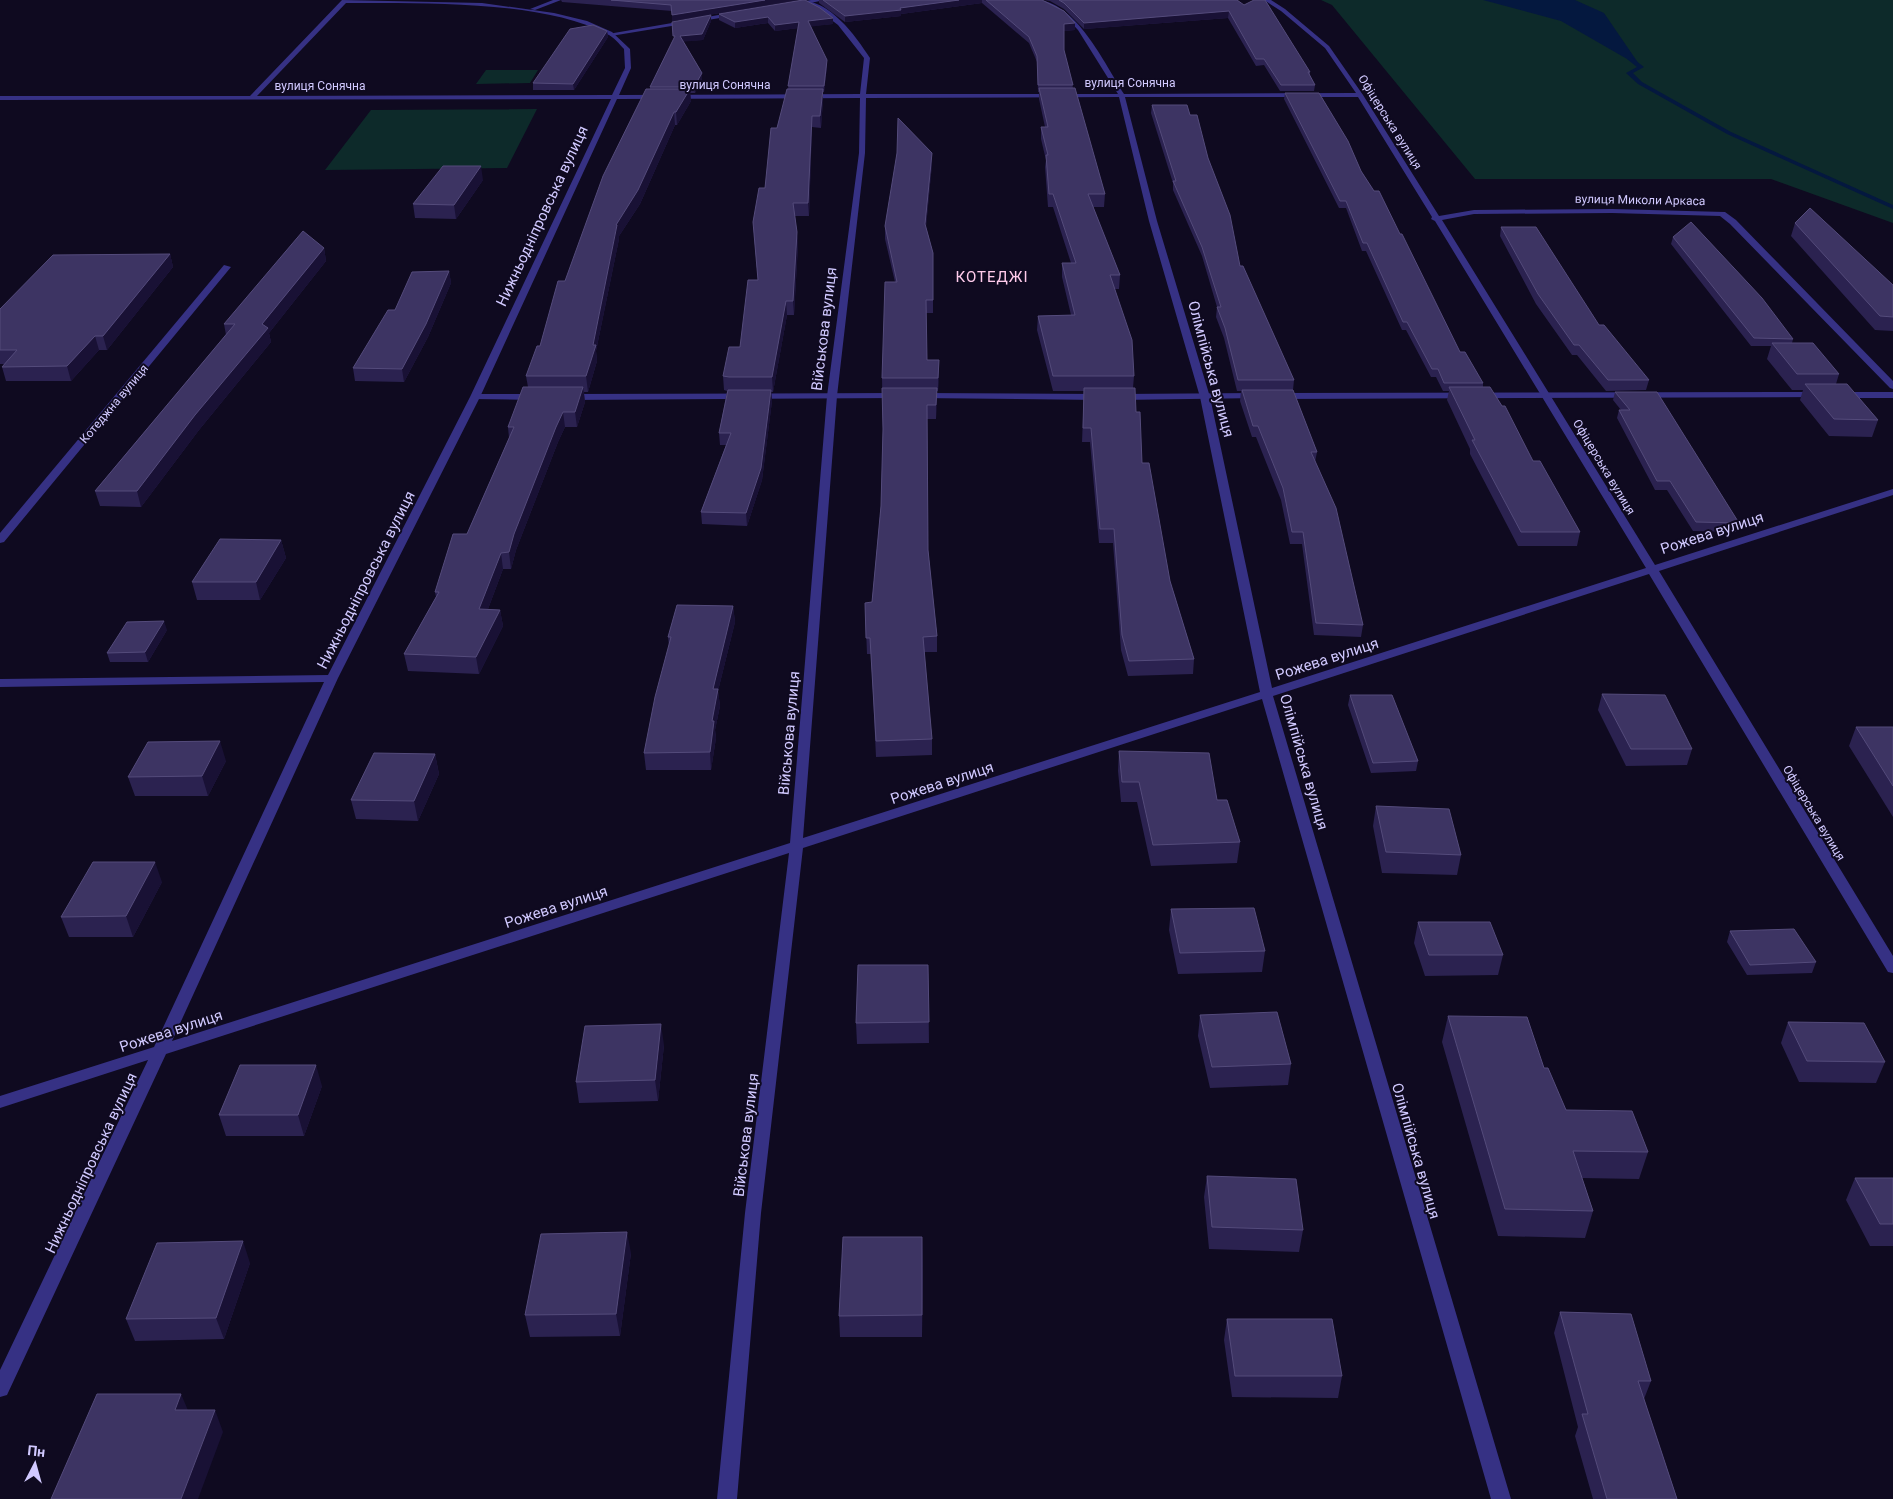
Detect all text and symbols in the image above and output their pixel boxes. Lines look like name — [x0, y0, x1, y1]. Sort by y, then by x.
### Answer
street label: Офіцерська вулиця — [1355, 72, 1425, 172]
street label: вулиця Сонячна — [1085, 76, 1175, 90]
street label: вулиця Сонячна — [680, 78, 770, 92]
street label: вулиця Сонячна — [275, 79, 365, 93]
street label: Нижньодніпровська вулиця — [492, 123, 592, 309]
street label: вулиця Миколи Аркаса — [1575, 192, 1705, 208]
street label: Військова вулиця — [807, 266, 841, 392]
district label: КОТЕДЖІ — [956, 268, 1028, 286]
street label: Олімпійська вулиця — [1184, 299, 1238, 439]
street label: Котеджна вулиця — [77, 362, 151, 446]
street label: Офіцерська вулиця — [1570, 417, 1638, 517]
street label: Нижньодніпровська вулиця — [313, 488, 419, 672]
street label: Рожева вулиця — [1658, 508, 1766, 558]
street label: Рожева вулиця — [1273, 634, 1381, 684]
street label: Військова вулиця — [775, 670, 803, 796]
street label: Олімпійська вулиця — [1276, 692, 1332, 832]
street label: Рожева вулиця — [888, 758, 996, 808]
street label: Офіцерська вулиця — [1780, 763, 1848, 863]
street label: Рожева вулиця — [502, 882, 610, 932]
street label: Рожева вулиця — [117, 1006, 225, 1056]
street label: Нижньодніпровська вулиця — [41, 1070, 141, 1256]
street label: Військова вулиця — [729, 1072, 763, 1198]
street label: Олімпійська вулиця — [1388, 1081, 1444, 1221]
north arrow — [10, 1439, 60, 1489]
text: Пн — [27, 1442, 46, 1460]

